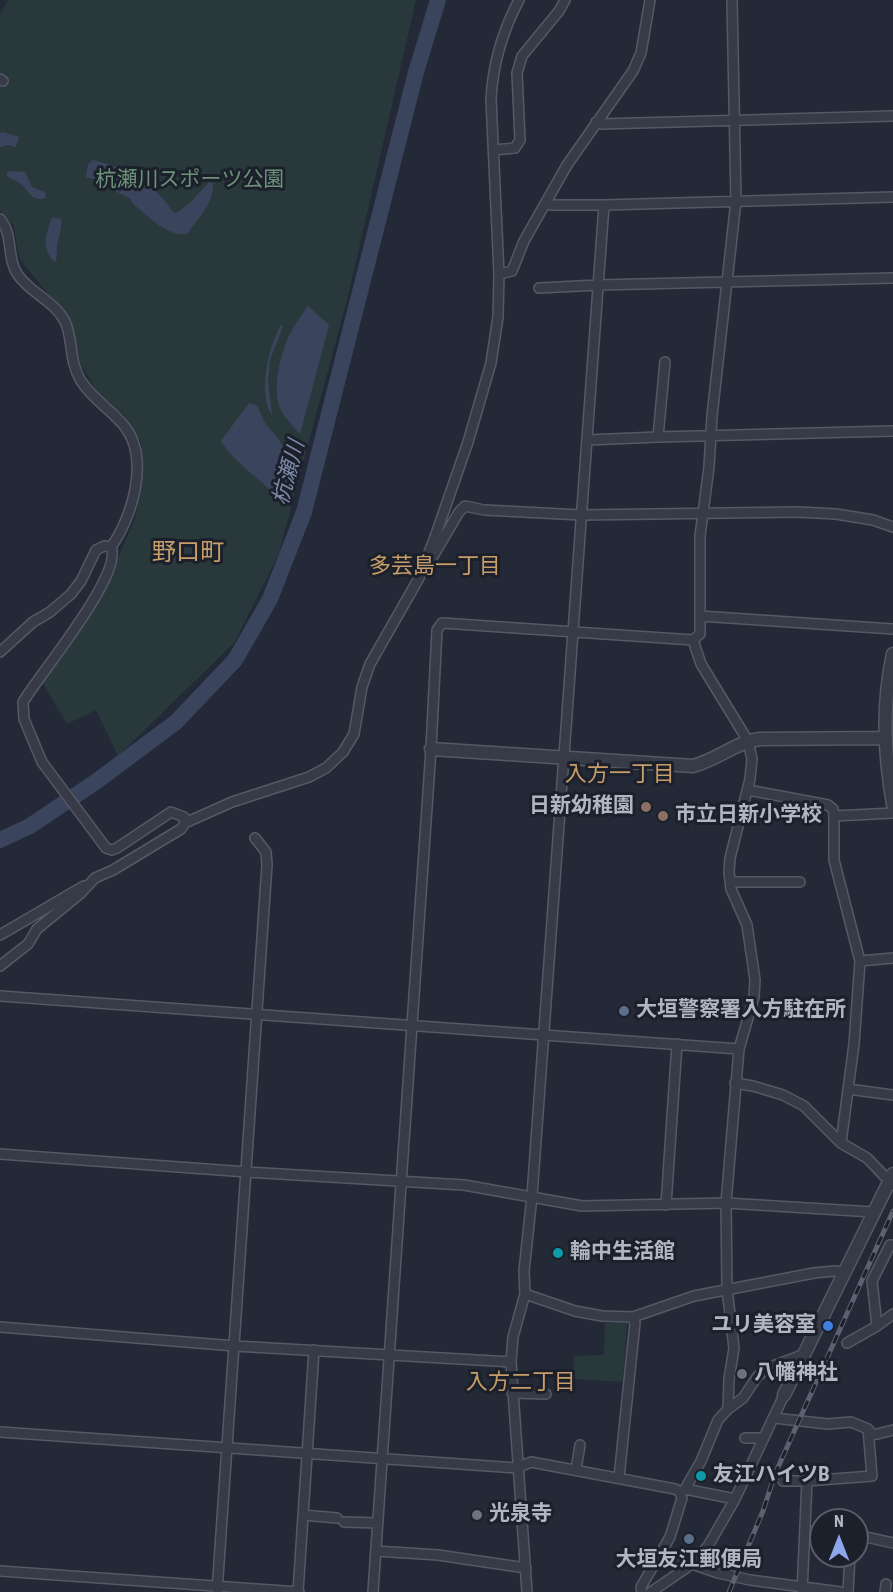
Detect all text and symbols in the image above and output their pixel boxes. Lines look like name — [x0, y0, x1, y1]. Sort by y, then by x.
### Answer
park label: 杭瀬川スポーツ公園 — [96, 168, 284, 194]
water label: 杭瀬川 — [269, 438, 311, 508]
district label: 野口町 — [152, 540, 224, 568]
district label: 多芸島一丁目 — [369, 554, 501, 580]
district label: 入方一丁目 — [565, 762, 675, 788]
place label: 日新幼稚園 — [529, 794, 634, 820]
marker: 日新幼稚園 — [639, 800, 653, 814]
place label: 市立日新小学校 — [675, 803, 822, 829]
marker: 市立日新小学校 — [656, 809, 670, 823]
place label: 大垣警察署入方駐在所 — [636, 998, 846, 1024]
marker: 大垣警察署入方駐在所 — [617, 1004, 631, 1018]
place label: 輪中生活館 — [570, 1240, 675, 1266]
marker: 輪中生活館 — [551, 1246, 565, 1260]
place label: ユリ美容室 — [711, 1313, 816, 1339]
marker: ユリ美容室 — [821, 1319, 835, 1333]
place label: 八幡神社 — [754, 1361, 838, 1387]
marker: 八幡神社 — [735, 1367, 749, 1381]
district label: 入方二丁目 — [466, 1370, 576, 1396]
place label: 友江ハイツB — [713, 1463, 830, 1489]
marker: 友江ハイツB — [694, 1469, 708, 1483]
place label: 光泉寺 — [489, 1502, 552, 1528]
marker: 光泉寺 — [470, 1508, 484, 1522]
north arrow — [809, 1508, 869, 1568]
text: N — [834, 1512, 844, 1531]
marker: 大垣友江郵便局 — [682, 1532, 696, 1546]
place label: 大垣友江郵便局 — [616, 1548, 762, 1574]

